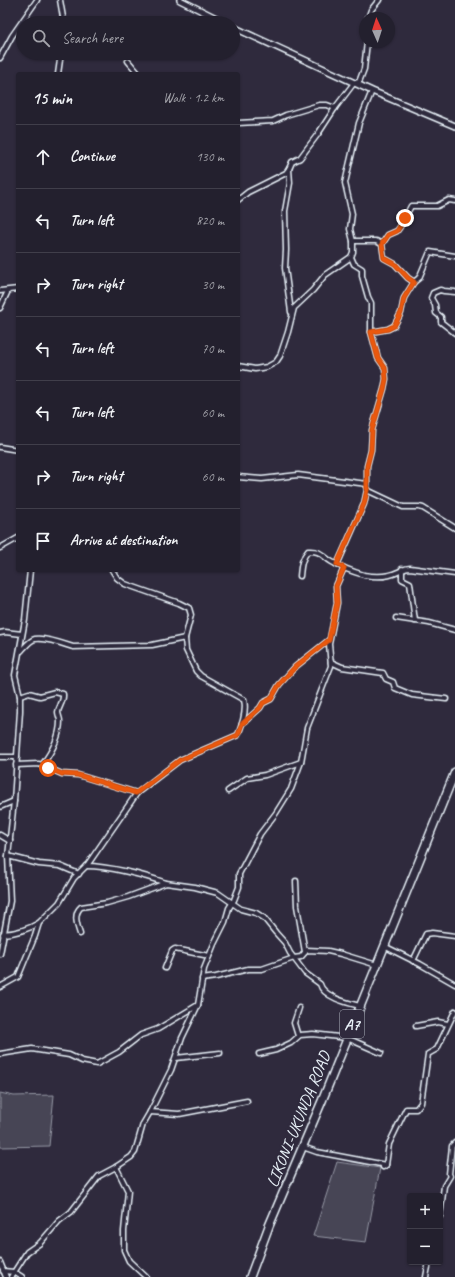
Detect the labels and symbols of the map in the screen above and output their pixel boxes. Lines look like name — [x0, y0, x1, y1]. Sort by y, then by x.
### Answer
north arrow — [359, 12, 395, 48]
route end — [396, 209, 414, 227]
route start — [39, 759, 57, 777]
road number: A7 — [340, 1010, 364, 1038]
street label: LIKONI-UKUNDA ROAD — [262, 1047, 336, 1190]

